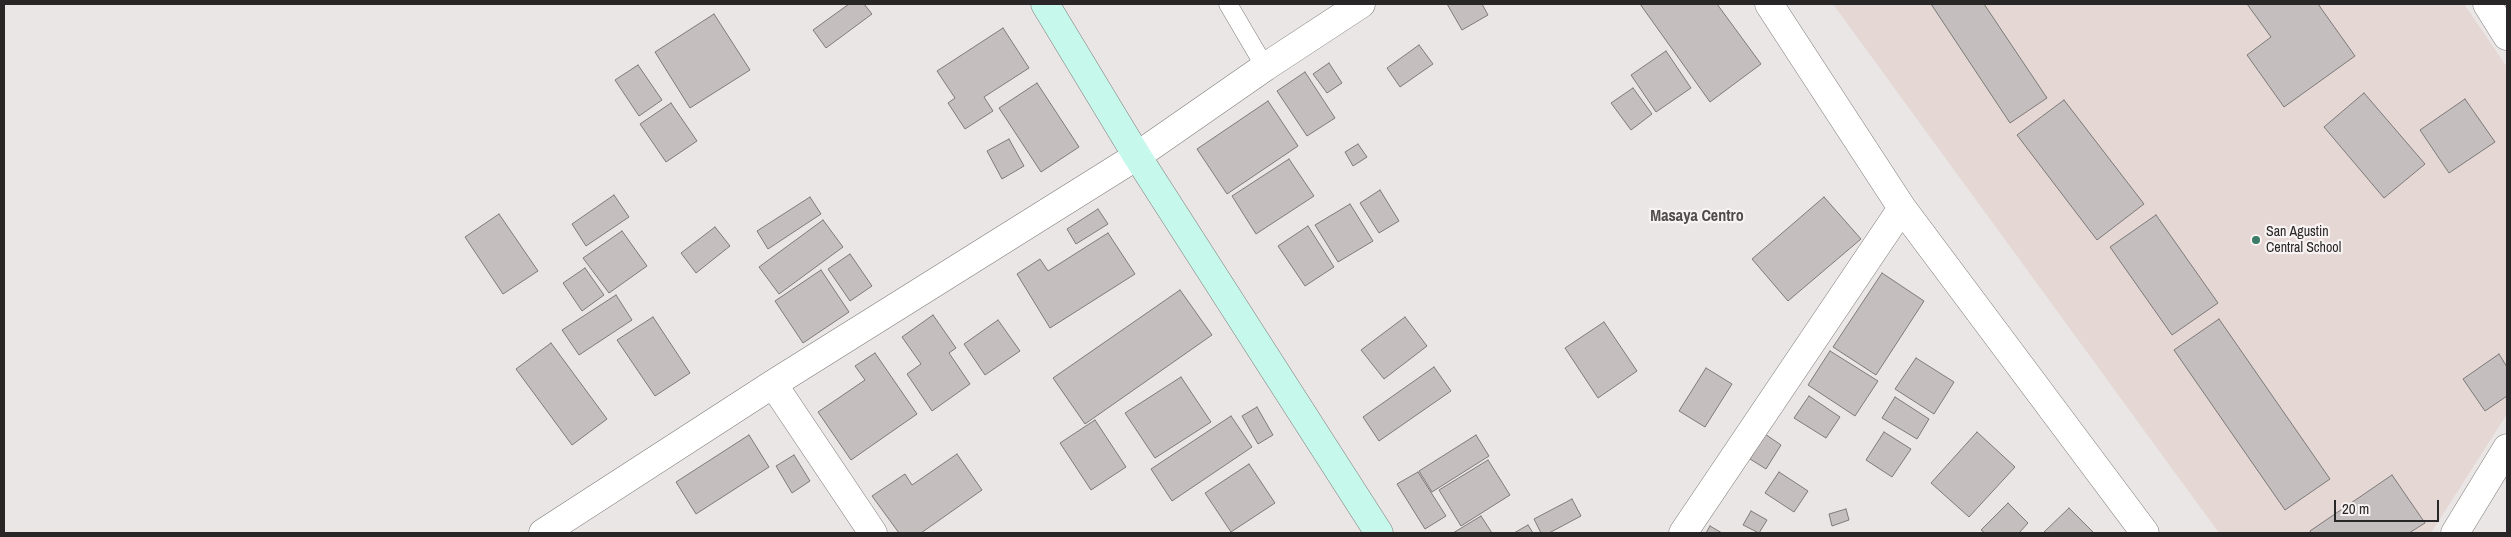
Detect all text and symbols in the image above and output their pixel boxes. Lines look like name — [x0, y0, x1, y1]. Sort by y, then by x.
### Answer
district label: Masaya Centro — [1650, 207, 1744, 227]
place label: San Agustin Central School — [2266, 224, 2341, 256]
marker: San Agustin Central School — [2250, 234, 2262, 246]
scale bar — [2336, 490, 2441, 522]
text: 20 m — [2342, 498, 2369, 519]

